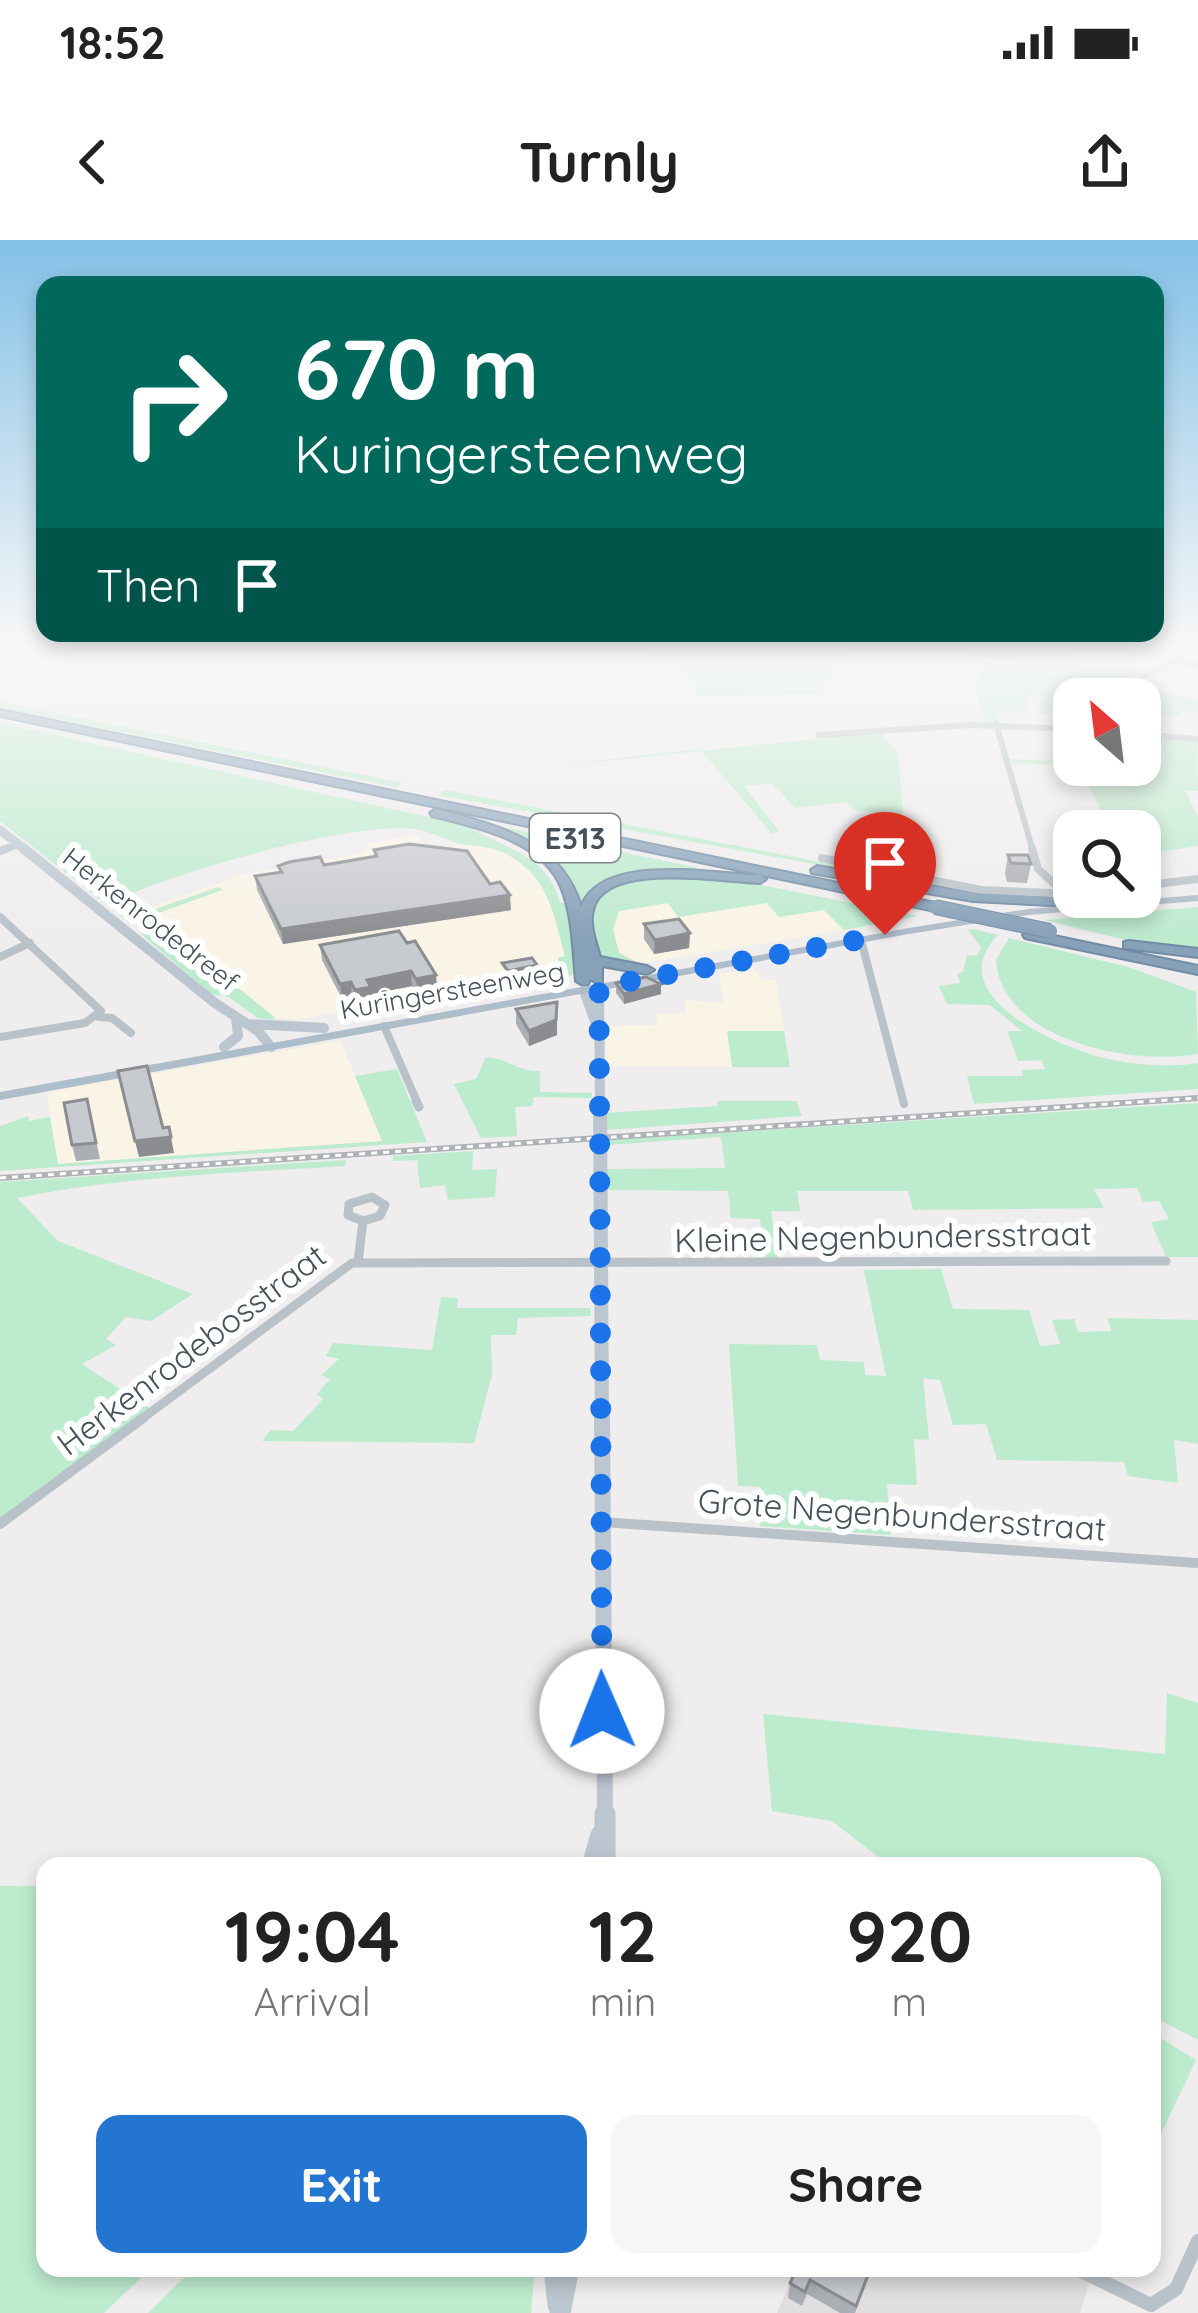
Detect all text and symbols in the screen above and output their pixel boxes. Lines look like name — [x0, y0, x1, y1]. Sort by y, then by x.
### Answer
text: 18:52 — [60, 14, 166, 70]
text: Turnly — [519, 128, 679, 196]
icon: back — [60, 129, 126, 195]
icon: share — [1072, 129, 1138, 195]
text: 670 m — [294, 315, 539, 420]
icon: right — [96, 324, 252, 480]
text: Kuringersteenweg — [294, 419, 748, 487]
icon: arrive — [224, 552, 290, 618]
text: Then — [96, 557, 200, 613]
north arrow — [1053, 678, 1161, 786]
map controls — [1053, 678, 1161, 918]
button: search — [1053, 810, 1161, 918]
pin — [834, 812, 936, 935]
road number: E313 — [530, 814, 620, 862]
icon: arrive — [852, 830, 918, 896]
street label: Herkenrodedreef — [56, 840, 246, 998]
street label: Kuringersteenweg — [337, 954, 567, 1026]
street label: Kleine Negenbundersstraat — [674, 1212, 1092, 1260]
street label: Herkenrodebosstraat — [48, 1234, 334, 1464]
street label: Grote Negenbundersstraat — [697, 1479, 1107, 1549]
position arrow — [539, 1648, 665, 1774]
text: 19:04 — [225, 1890, 400, 1980]
text: 12 — [589, 1890, 658, 1980]
text: 920 — [846, 1890, 972, 1980]
text: Arrival — [254, 1977, 371, 2026]
text: min — [590, 1977, 656, 2026]
text: m — [891, 1977, 927, 2026]
button: Exit — [96, 2115, 587, 2253]
button: Share — [611, 2115, 1101, 2253]

